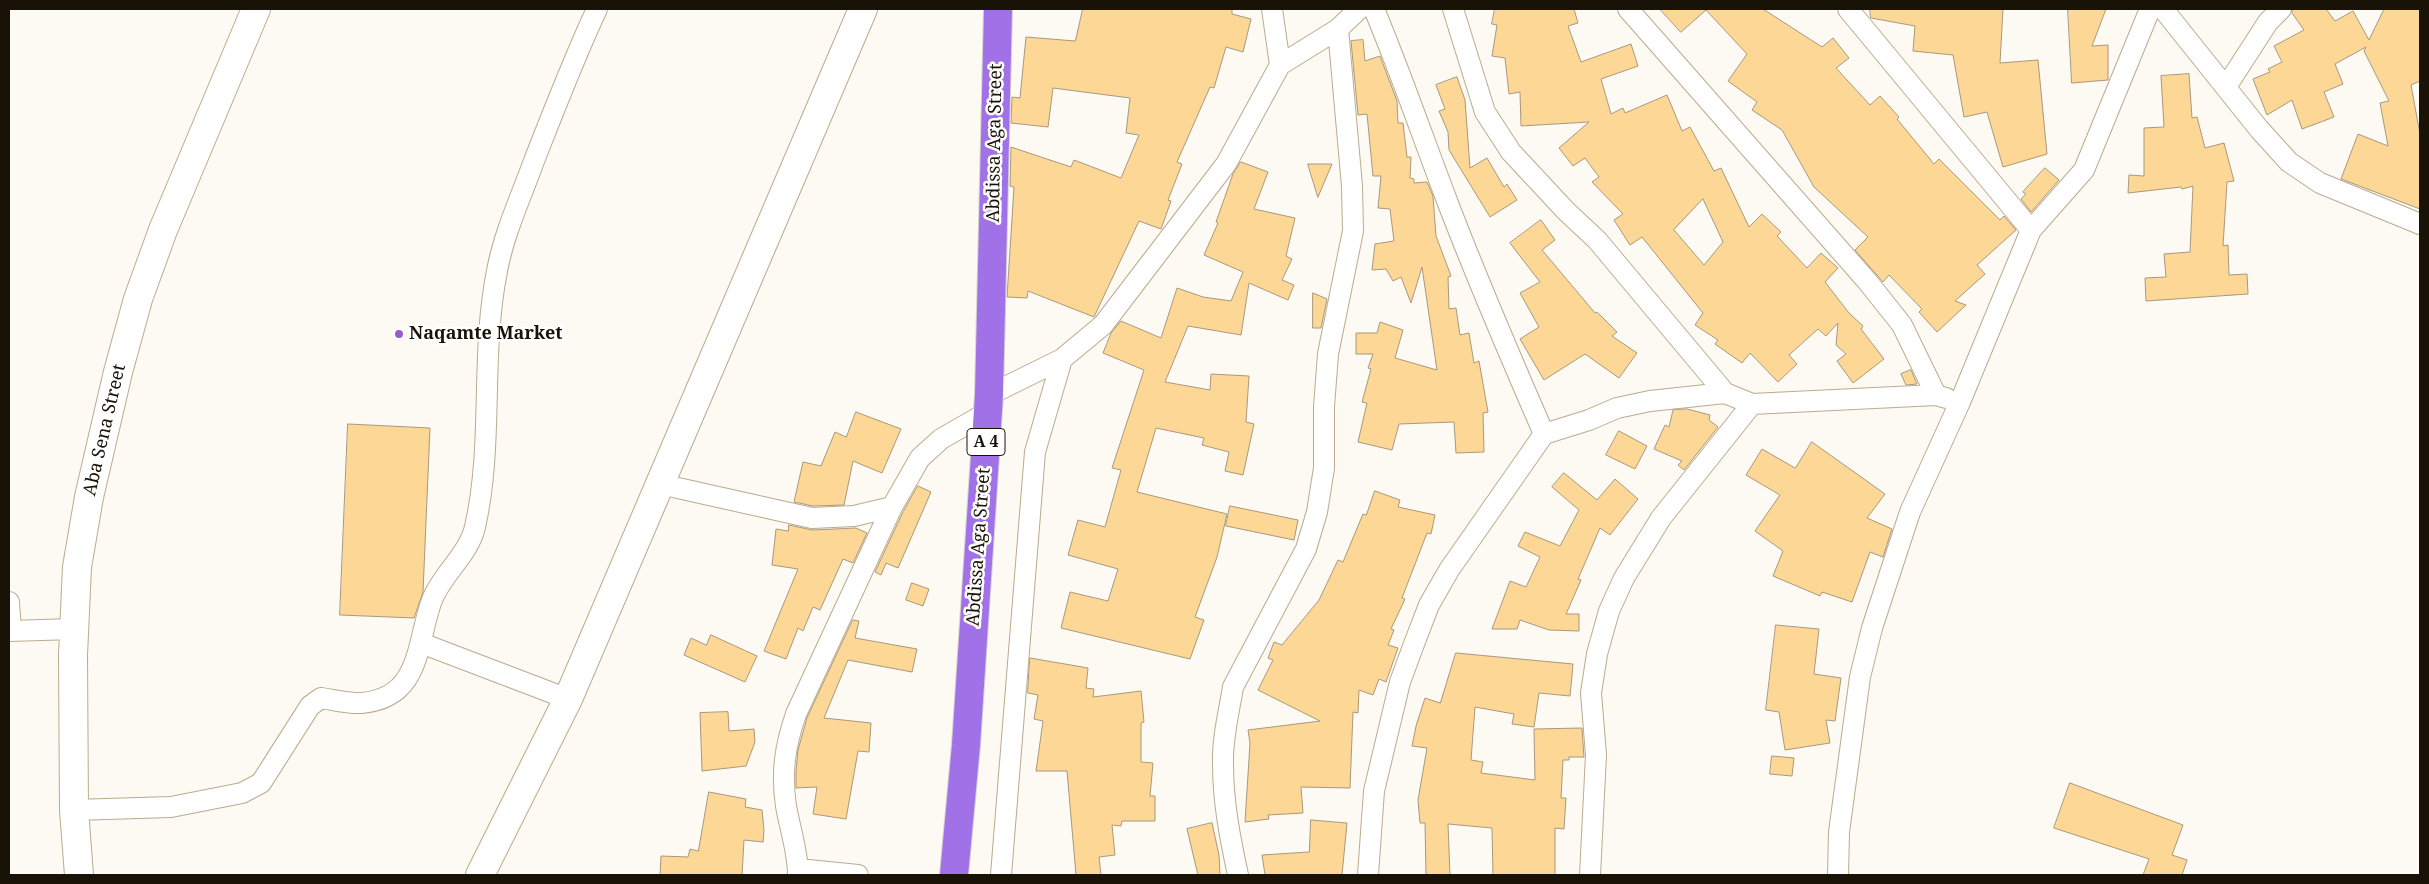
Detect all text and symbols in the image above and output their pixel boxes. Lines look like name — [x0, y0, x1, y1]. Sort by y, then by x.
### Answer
street label: Abdissa Aga Street — [983, 64, 1007, 222]
place label: Naqamte Market — [409, 323, 563, 345]
marker: Naqamte Market — [393, 328, 405, 340]
street label: Aba Sena Street — [79, 362, 131, 498]
road number: A 4 — [967, 428, 1005, 456]
street label: Abdissa Aga Street — [963, 467, 995, 627]

